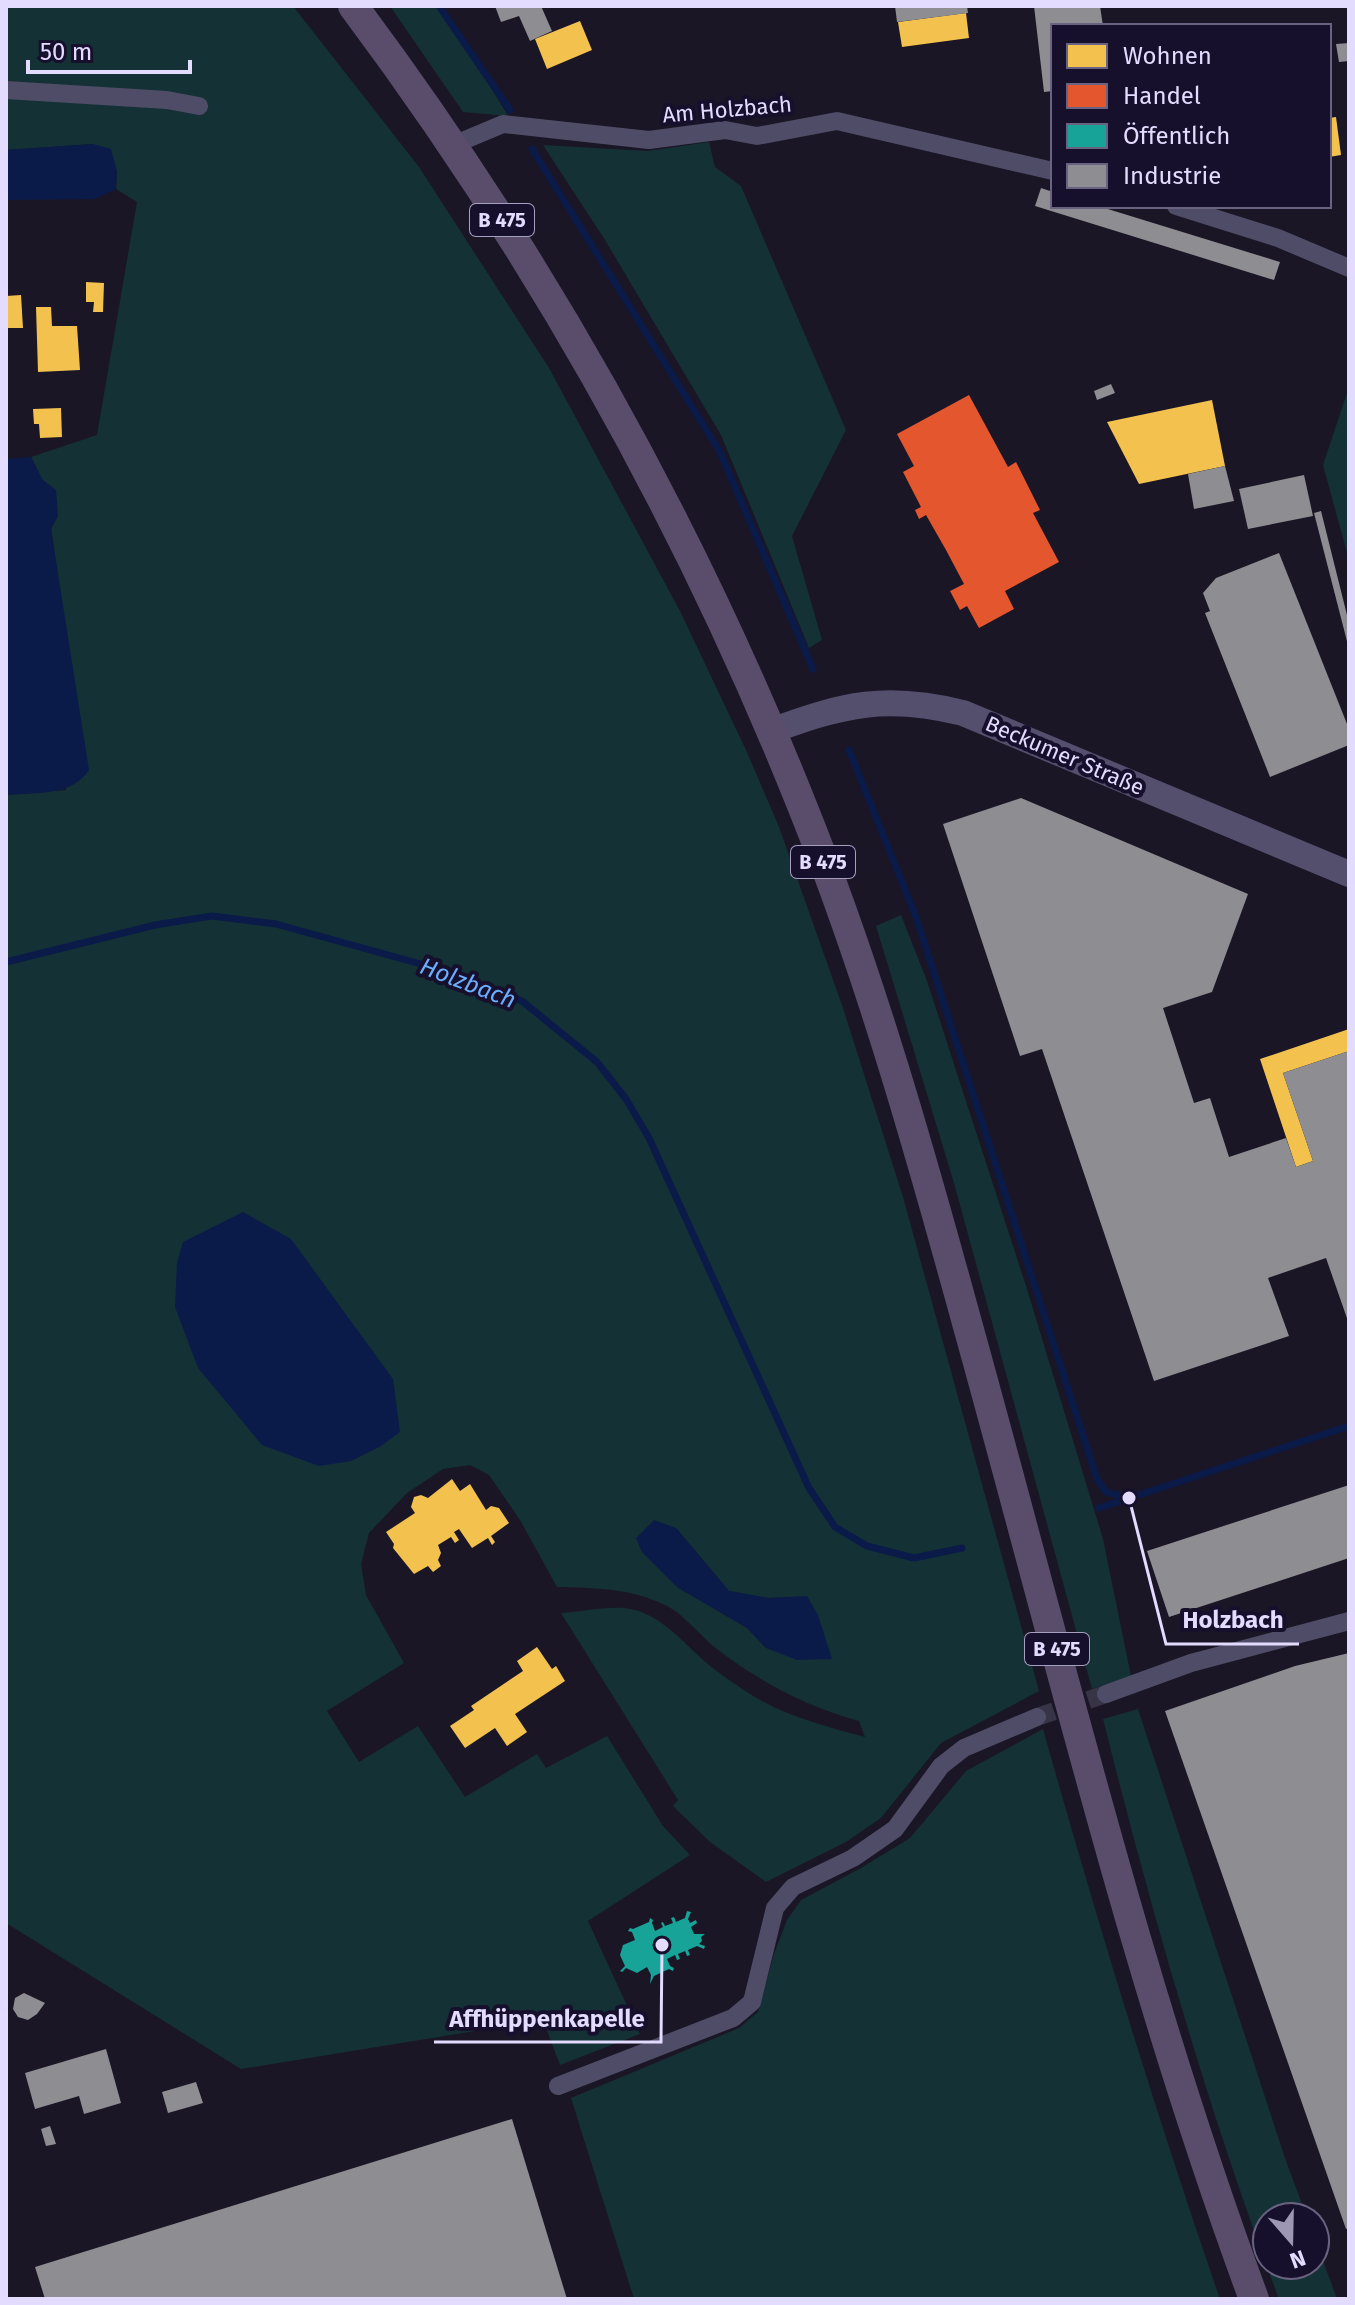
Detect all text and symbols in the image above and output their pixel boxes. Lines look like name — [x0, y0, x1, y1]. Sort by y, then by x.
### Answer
scale bar — [28, 24, 190, 74]
legend — [1051, 24, 1331, 208]
text: 50 m — [40, 38, 92, 66]
text: Wohnen — [1123, 42, 1212, 70]
text: Handel — [1123, 82, 1201, 110]
street label: Am Holzbach — [661, 90, 793, 129]
text: Öffentlich — [1123, 122, 1230, 150]
text: Industrie — [1123, 162, 1221, 190]
road number: B 475 — [470, 204, 534, 236]
street label: Beckumer Straße — [981, 710, 1148, 801]
road number: B 475 — [791, 846, 855, 878]
water label: Holzbach — [416, 952, 520, 1014]
callout: Holzbach — [1166, 1596, 1299, 1644]
text: Holzbach — [1183, 1606, 1283, 1634]
road number: B 475 — [1025, 1633, 1089, 1665]
callout: Affhüppenkapelle — [434, 1994, 661, 2042]
text: Affhüppenkapelle — [448, 2005, 645, 2033]
north arrow — [1251, 2201, 1331, 2281]
text: N — [1286, 2244, 1309, 2275]

